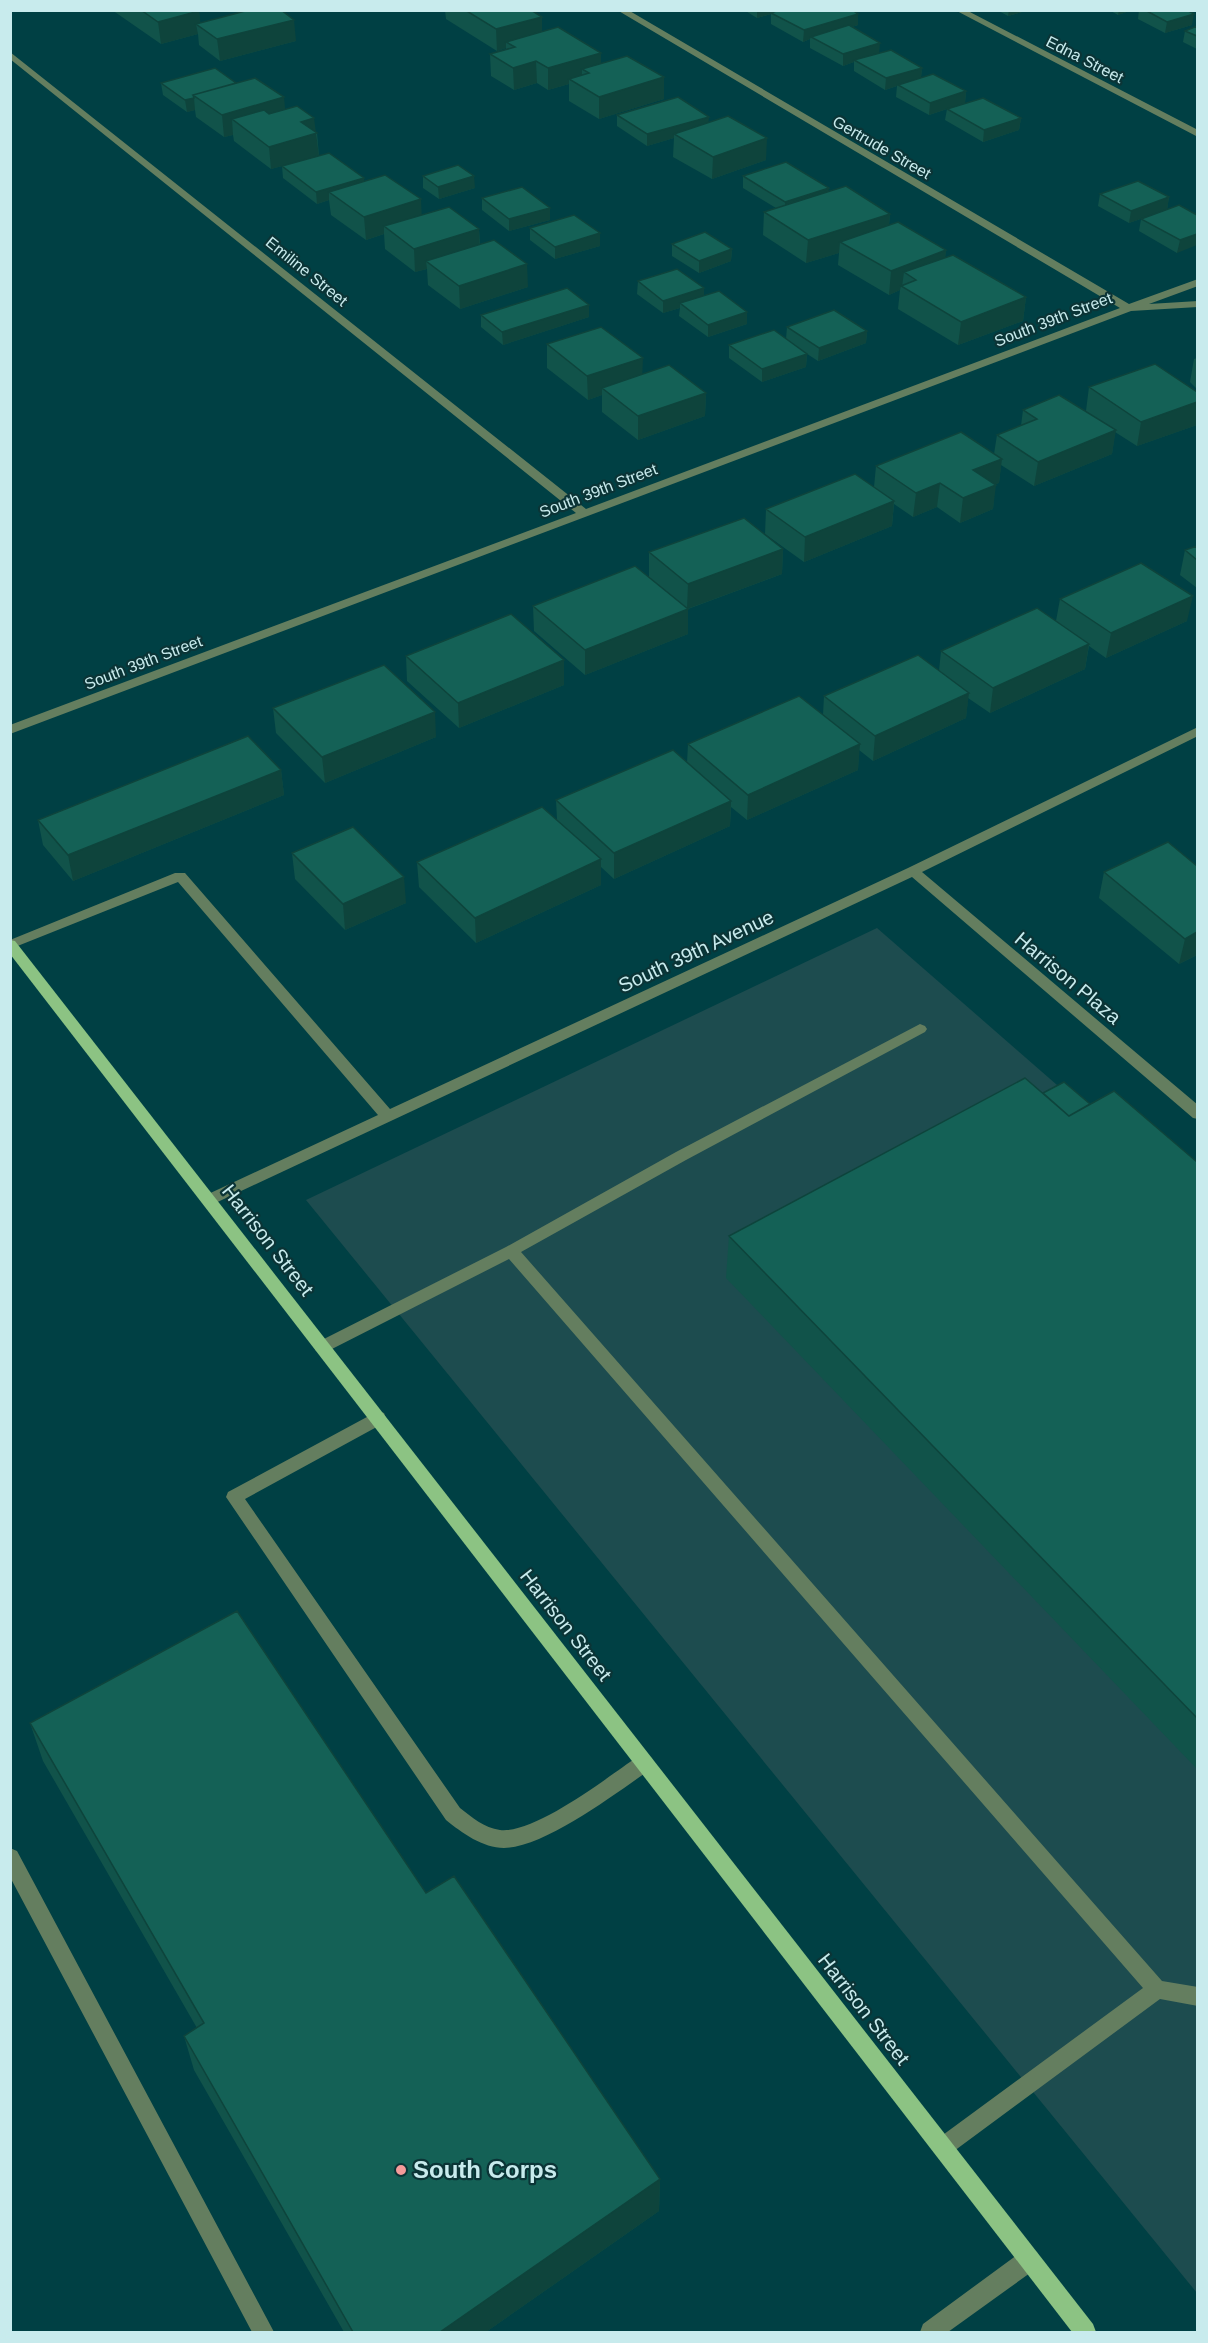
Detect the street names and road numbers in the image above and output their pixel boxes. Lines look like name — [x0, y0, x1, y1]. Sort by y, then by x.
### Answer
street label: Edna Street — [1043, 33, 1127, 86]
street label: Gertrude Street — [830, 113, 934, 183]
street label: Emiline Street — [263, 233, 351, 310]
street label: South 39th Street — [992, 289, 1115, 350]
street label: South 39th Street — [537, 460, 660, 521]
street label: South 39th Street — [82, 632, 205, 693]
street label: South 39th Avenue — [615, 905, 777, 997]
street label: Harrison Plaza — [1011, 927, 1126, 1029]
street label: Harrison Street — [218, 1180, 318, 1300]
street label: Harrison Street — [516, 1565, 616, 1685]
street label: Harrison Street — [814, 1949, 914, 2069]

